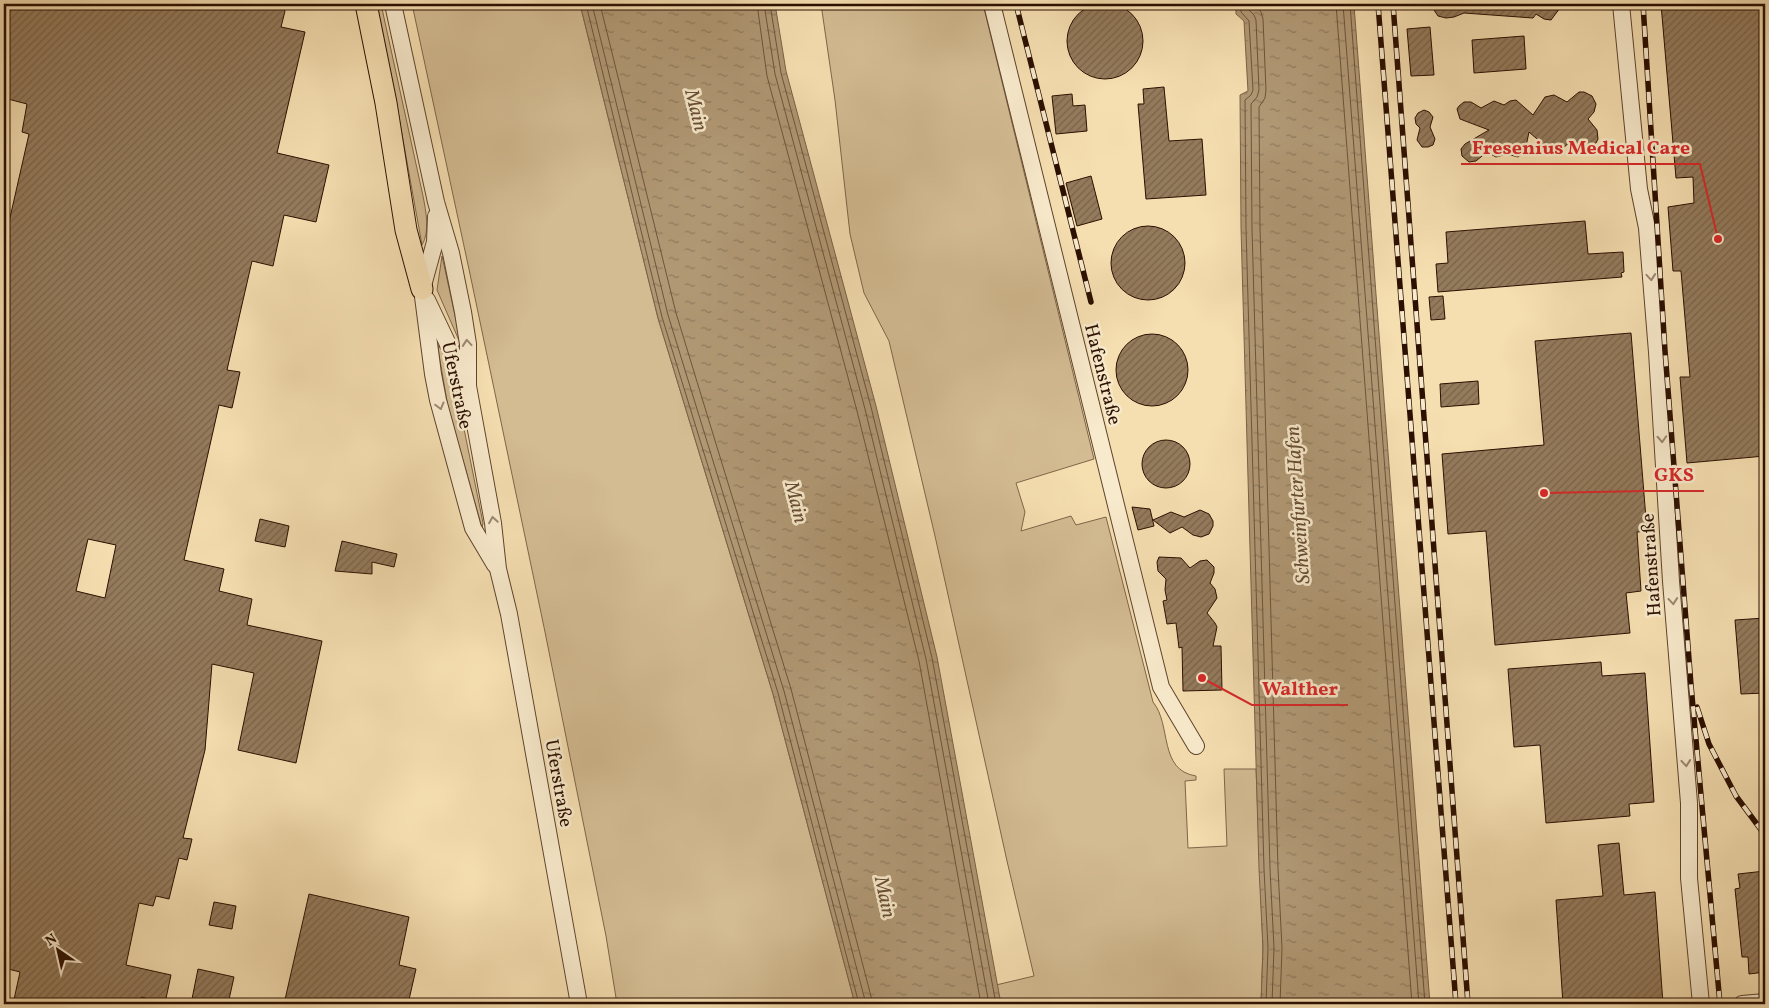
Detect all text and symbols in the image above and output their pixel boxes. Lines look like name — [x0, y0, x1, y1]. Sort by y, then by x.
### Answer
water label: Main — [676, 86, 714, 134]
callout: Fresenius Medical Care — [1461, 129, 1700, 164]
text: Fresenius Medical Care — [1472, 135, 1690, 163]
one-way arrow — [1645, 273, 1656, 281]
street label: Hafenstraße — [1077, 321, 1127, 428]
one-way arrow — [462, 338, 473, 346]
street label: Uferstraße — [434, 339, 478, 432]
one-way arrow — [434, 402, 445, 411]
water label: Schweinfurter Hafen — [1280, 425, 1318, 585]
one-way arrow — [1657, 435, 1668, 443]
callout: GKS — [1644, 456, 1704, 491]
text: GKS — [1654, 462, 1694, 490]
water label: Main — [776, 478, 814, 526]
street label: Hafenstraße — [1635, 512, 1669, 617]
one-way arrow — [488, 516, 498, 525]
one-way arrow — [1667, 597, 1678, 605]
callout: Walther — [1252, 670, 1348, 705]
text: Walther — [1262, 676, 1339, 704]
street label: Uferstraße — [538, 737, 579, 829]
one-way arrow — [1680, 759, 1691, 767]
water label: Main — [866, 873, 902, 921]
north arrow — [32, 926, 82, 976]
text: N — [42, 930, 61, 951]

